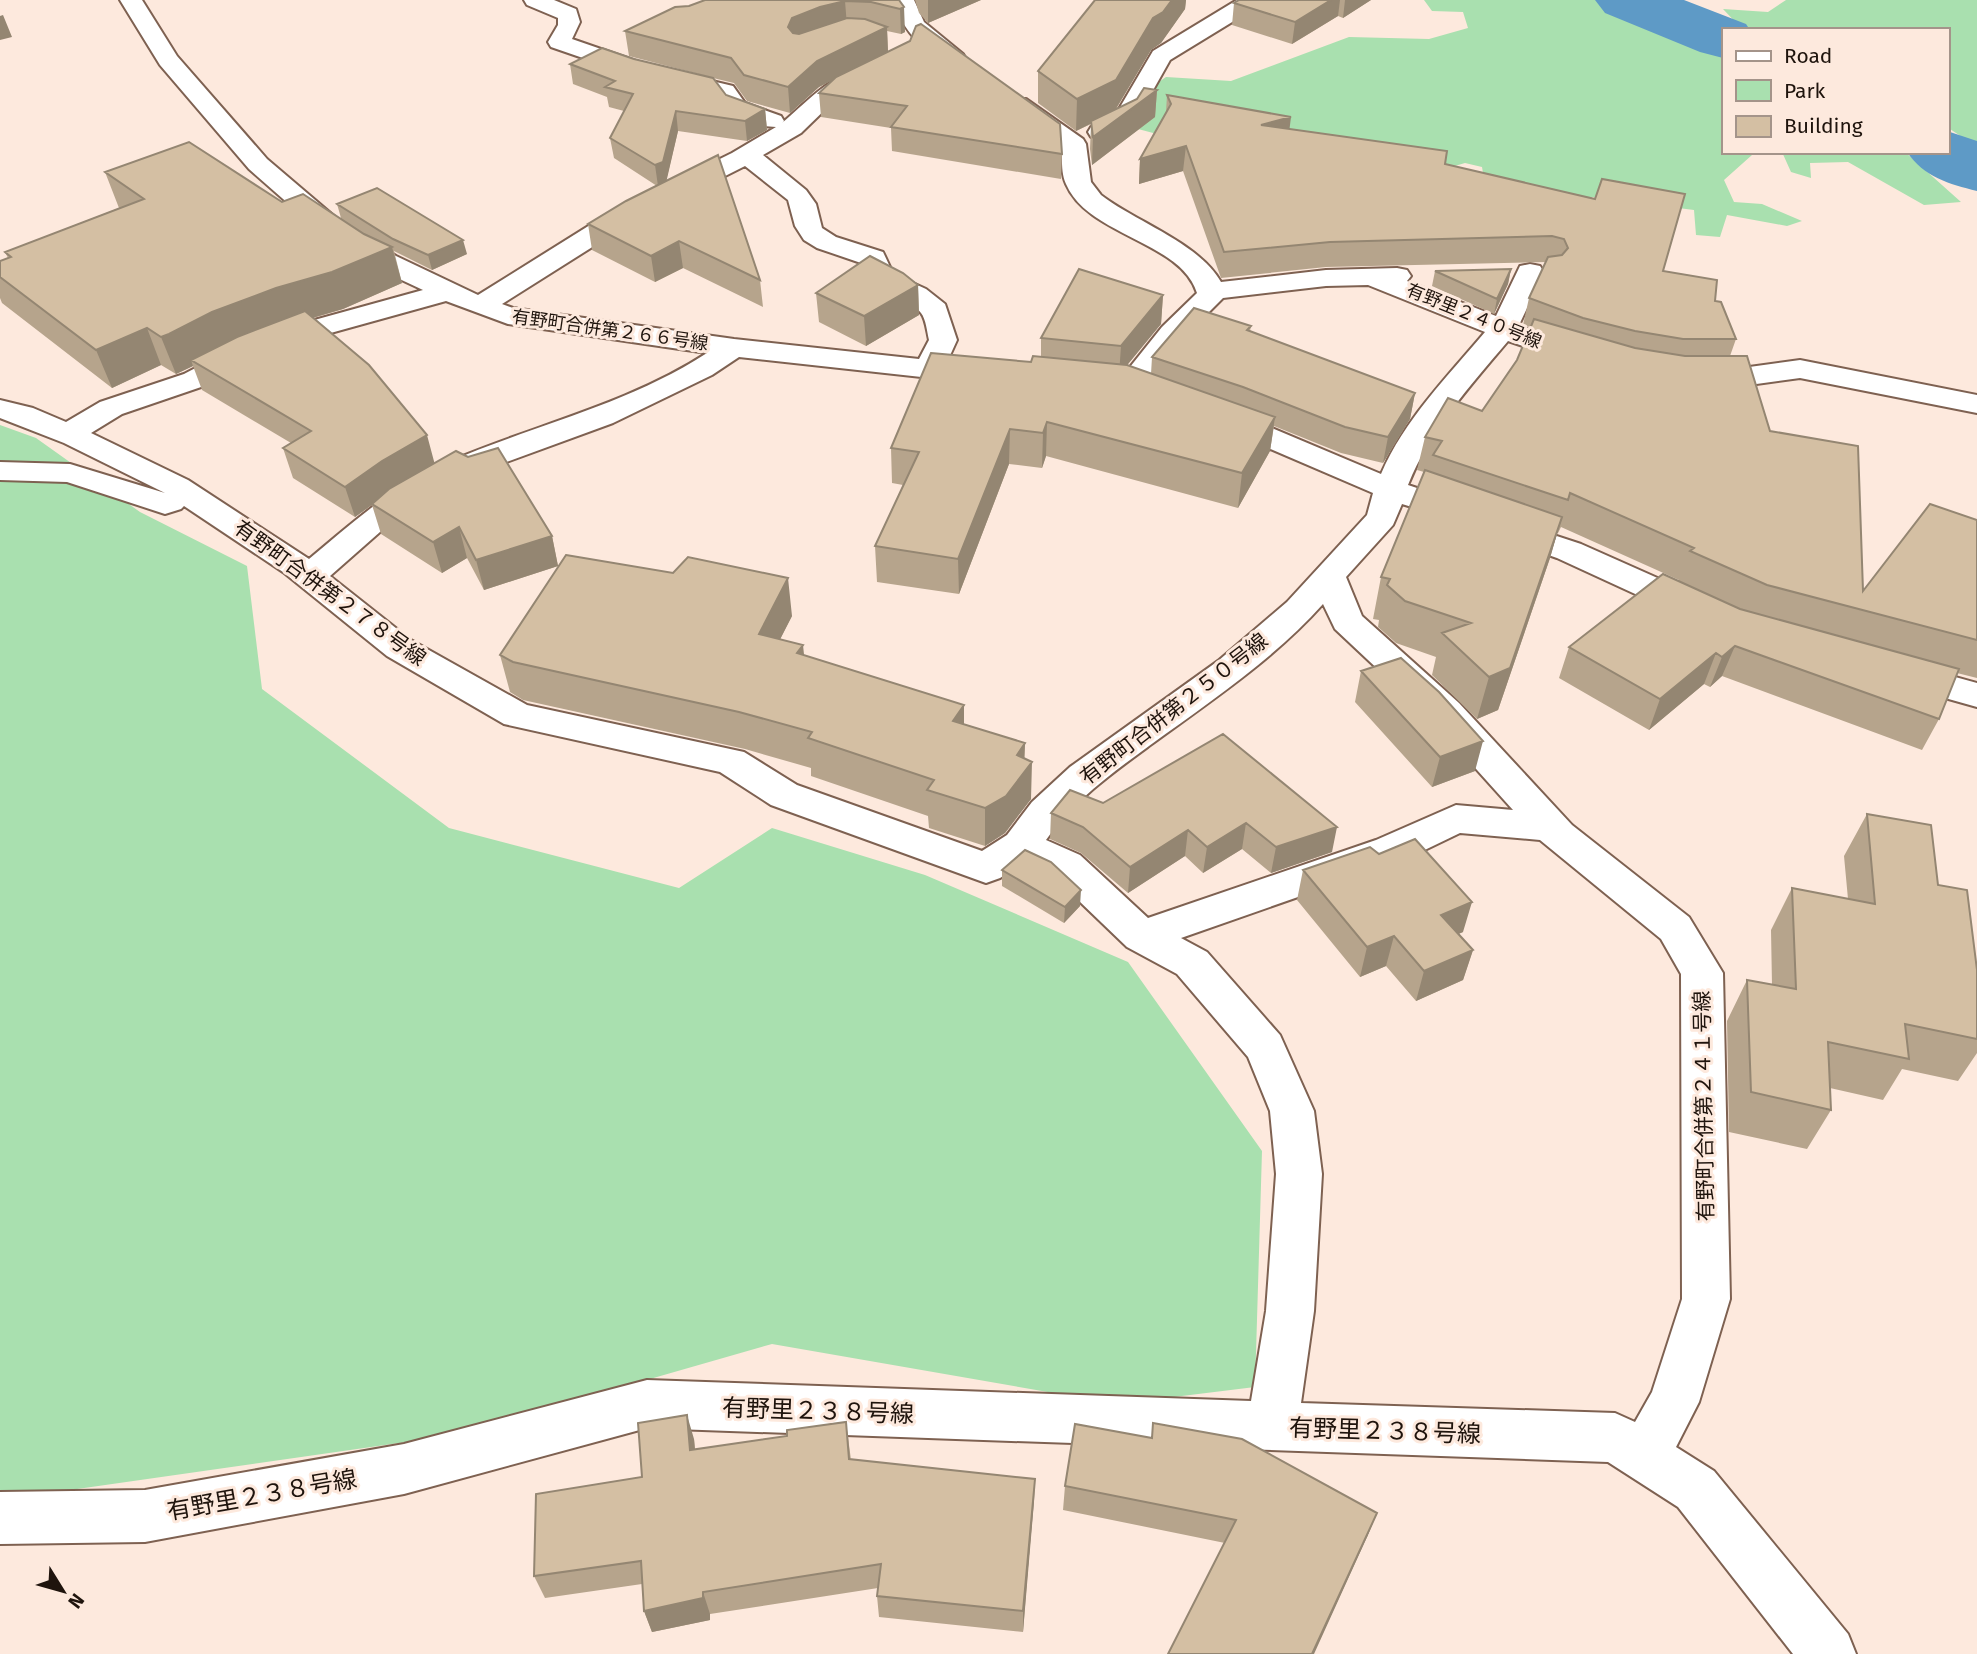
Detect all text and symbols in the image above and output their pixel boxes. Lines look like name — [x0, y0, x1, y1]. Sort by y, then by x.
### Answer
legend — [1722, 28, 1949, 154]
text: Road — [1784, 43, 1832, 69]
text: Park — [1784, 78, 1826, 104]
text: Building — [1784, 113, 1863, 139]
street label: 有野里２４０号線 — [1403, 279, 1545, 353]
street label: 有野町合併第２６６号線 — [510, 305, 710, 355]
street label: 有野町合併第２７８号線 — [229, 515, 431, 671]
street label: 有野町合併第２５０号線 — [1075, 628, 1273, 790]
street label: 有野町合併第２４１号線 — [1689, 990, 1719, 1222]
street label: 有野里２３８号線 — [722, 1394, 914, 1428]
street label: 有野里２３８号線 — [1289, 1414, 1481, 1448]
street label: 有野里２３８号線 — [165, 1465, 359, 1525]
north arrow — [28, 1556, 98, 1626]
text: N — [63, 1589, 89, 1613]

